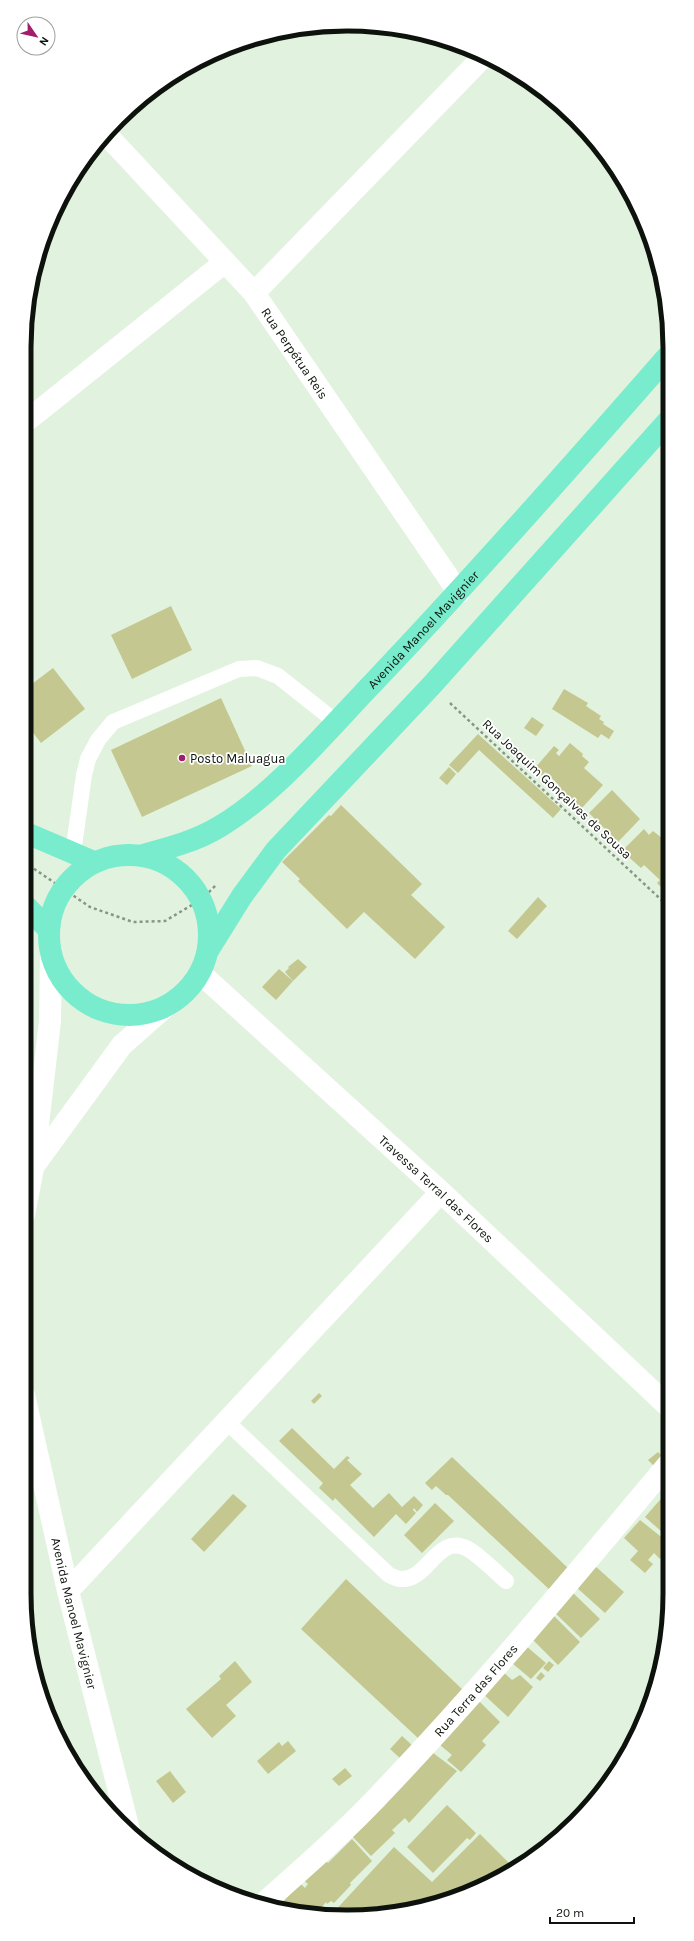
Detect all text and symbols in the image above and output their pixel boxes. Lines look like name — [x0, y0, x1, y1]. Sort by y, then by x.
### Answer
north arrow — [16, 16, 56, 56]
text: N — [36, 34, 51, 48]
street label: Rua Perpétua Reis — [259, 305, 332, 402]
street label: Avenida Manoel Mavignier — [364, 567, 482, 692]
street label: Rua Joaquim Gonçalves de Sousa — [479, 716, 635, 863]
place label: Posto Maluagua — [190, 751, 285, 766]
marker: Posto Maluagua — [177, 753, 187, 763]
street label: Travessa Terral das Flores — [376, 1132, 497, 1245]
street label: Avenida Manoel Mavignier — [49, 1536, 100, 1691]
street label: Rua Terra das Flores — [430, 1641, 520, 1739]
scale bar — [550, 1899, 634, 1925]
text: 20 m — [556, 1906, 584, 1920]

